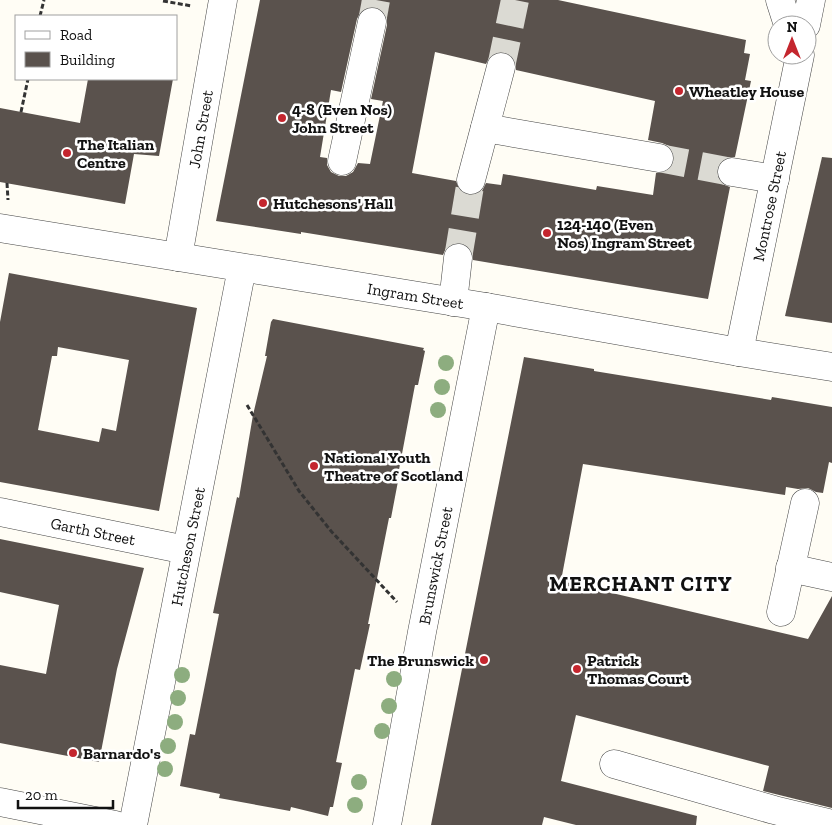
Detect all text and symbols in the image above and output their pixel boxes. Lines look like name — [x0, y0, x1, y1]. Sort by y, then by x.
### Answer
legend — [15, 15, 178, 80]
north arrow — [767, 15, 817, 65]
text: N — [787, 19, 798, 36]
text: Road — [60, 26, 93, 44]
text: Building — [60, 51, 115, 69]
place label: Wheatley House — [689, 82, 804, 101]
marker: Wheatley House — [673, 85, 685, 97]
street label: John Street — [184, 88, 217, 170]
place label: 4-8 (Even Nos) John Street — [292, 100, 392, 137]
marker: 4-8 (Even Nos) John Street — [276, 112, 288, 124]
place label: The Italian Centre — [77, 135, 155, 172]
marker: The Italian Centre — [61, 147, 73, 159]
street label: Montrose Street — [748, 149, 790, 263]
place label: Hutchesons' Hall — [273, 194, 394, 213]
marker: Hutchesons' Hall — [257, 197, 269, 209]
place label: 124-140 (Even Nos) Ingram Street — [557, 215, 692, 252]
marker: 124-140 (Even Nos) Ingram Street — [541, 227, 553, 239]
street label: Ingram Street — [366, 278, 465, 313]
place label: National Youth Theatre of Scotland — [324, 448, 463, 485]
marker: National Youth Theatre of Scotland — [308, 460, 320, 472]
street label: Hutcheson Street — [167, 485, 208, 607]
street label: Brunswick Street — [414, 505, 456, 626]
street label: Garth Street — [49, 513, 137, 549]
district label: MERCHANT CITY — [549, 571, 733, 596]
place label: The Brunswick — [367, 651, 474, 670]
place label: Patrick Thomas Court — [587, 651, 690, 688]
marker: The Brunswick — [478, 654, 490, 666]
marker: Patrick Thomas Court — [571, 663, 583, 675]
place label: Barnardo's — [83, 744, 161, 763]
marker: Barnardo's — [67, 747, 79, 759]
scale bar — [18, 778, 112, 810]
text: 20 m — [25, 786, 58, 804]

